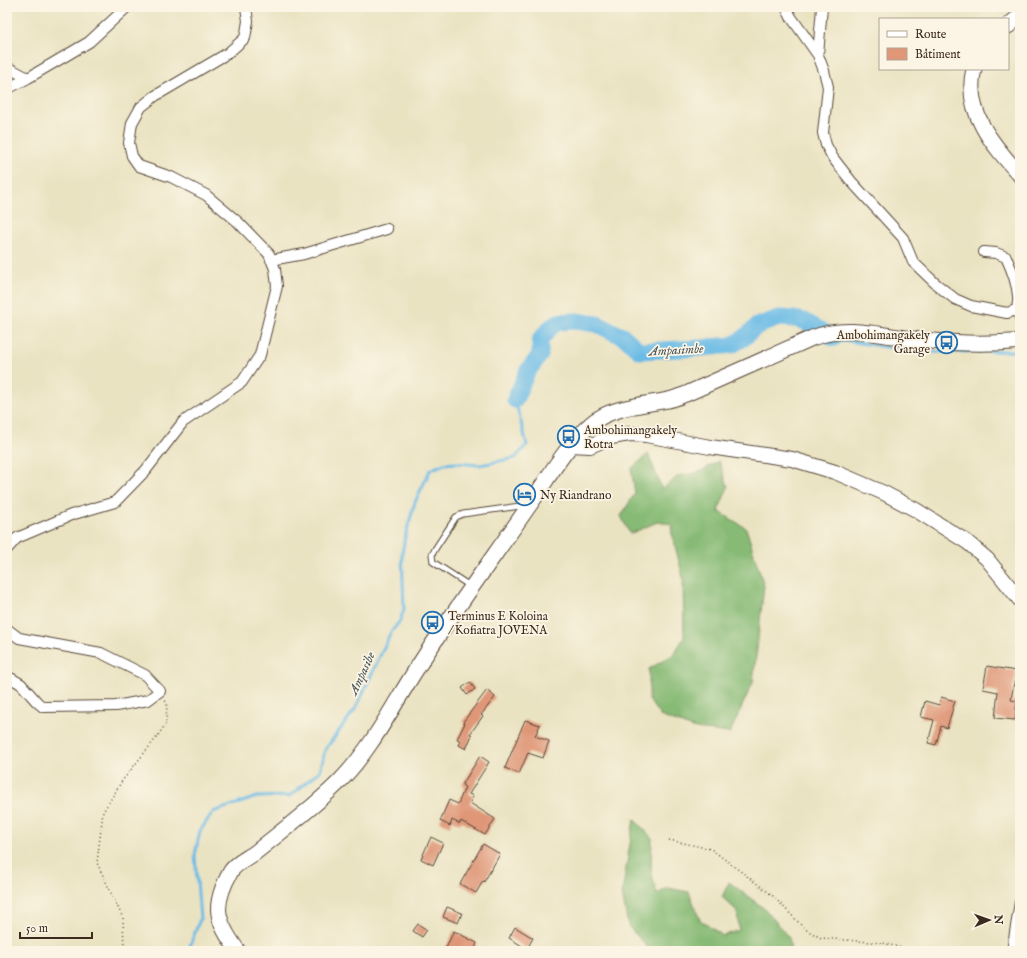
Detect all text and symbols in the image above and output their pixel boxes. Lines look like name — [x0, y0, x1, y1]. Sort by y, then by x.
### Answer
legend — [879, 18, 1009, 70]
text: Route — [915, 27, 947, 42]
text: Bâtiment — [915, 47, 961, 62]
place label: Ambohimangakely Garage — [836, 328, 930, 357]
bus stop icon: Ambohimangakely Garage — [933, 329, 959, 355]
water label: Ampasimbe — [646, 341, 704, 361]
place label: Ambohimangakely Rotra — [583, 423, 677, 452]
bus stop icon: Ambohimangakely Rotra — [555, 424, 581, 450]
hotel icon: Ny Riandrano — [511, 482, 537, 508]
place label: Ny Riandrano — [540, 488, 612, 503]
place label: Terminus E Koloina / Kofiatra JOVENA — [448, 609, 549, 639]
bus stop icon: Terminus E Koloina / Kofiatra JOVENA — [420, 610, 446, 636]
water label: Ampasibe — [344, 649, 380, 700]
north arrow — [969, 900, 1009, 940]
scale bar — [20, 914, 92, 940]
text: N — [991, 914, 1005, 925]
text: 50 m — [26, 921, 48, 936]

